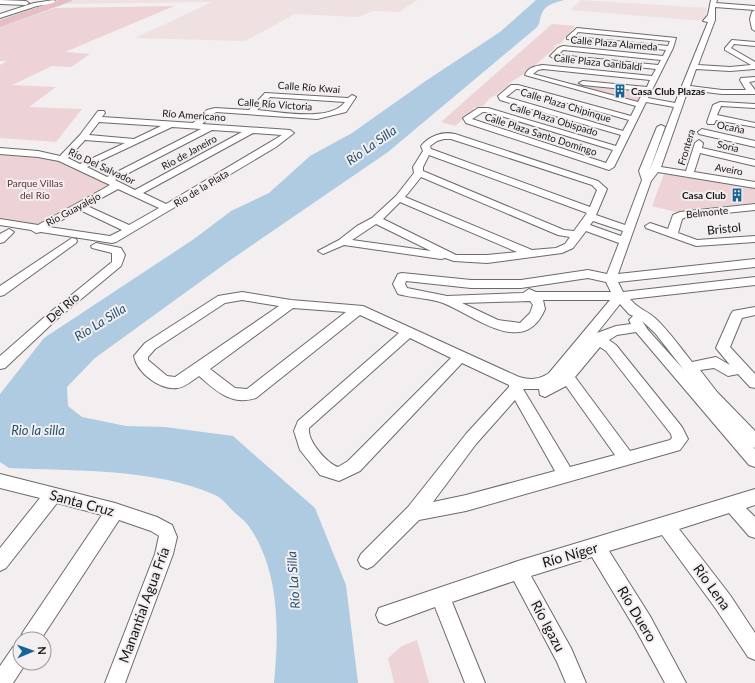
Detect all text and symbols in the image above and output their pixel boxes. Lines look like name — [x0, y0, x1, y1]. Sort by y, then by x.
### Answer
street label: Calle Plaza Alameda — [570, 33, 658, 53]
street label: Calle Plaza Garibaldi — [553, 51, 643, 73]
street label: Calle Río Kwai — [277, 79, 341, 95]
building icon: Casa Club Plazas — [612, 83, 628, 99]
street label: Calle Plaza Chipinque — [519, 85, 613, 125]
place label: Casa Club Plazas — [631, 85, 706, 97]
street label: Calle Río Victoria — [237, 95, 313, 113]
street label: Calle Plaza Obispado — [508, 100, 600, 138]
street label: Río Americano — [162, 107, 227, 123]
street label: Calle Plaza Santo Domingo — [483, 110, 599, 158]
street label: Ocaña — [716, 118, 746, 136]
water label: Río La Silla — [343, 122, 400, 168]
street label: Frontera — [675, 127, 697, 167]
street label: Río de Janeiro — [159, 132, 219, 172]
street label: Soria — [716, 138, 740, 154]
street label: Río Del Salvador — [67, 145, 138, 187]
street label: Aveiro — [714, 161, 744, 177]
street label: Río de la Plata — [171, 167, 231, 209]
park label: Parque Villas del Río — [7, 177, 63, 201]
building icon: Casa Club — [729, 187, 745, 203]
street label: Rio Guayalejo — [44, 189, 103, 228]
place label: Casa Club — [682, 189, 726, 201]
street label: Belmonte — [685, 204, 729, 220]
street label: Bristol — [706, 219, 742, 238]
street label: Del Río — [43, 289, 82, 326]
water label: Río La Silla — [71, 300, 129, 344]
water label: Rio la silla — [11, 422, 65, 438]
street label: Santa Cruz — [48, 486, 116, 519]
street label: Río Níger — [540, 538, 600, 571]
street label: Manantial Agua Fría — [115, 545, 172, 665]
water label: Río La Silla — [283, 550, 303, 609]
street label: Río Lena — [690, 561, 735, 613]
street label: Río Duero — [614, 583, 661, 645]
street label: Río Igazu — [528, 597, 569, 654]
north arrow — [12, 631, 52, 671]
text: N — [36, 646, 49, 655]

